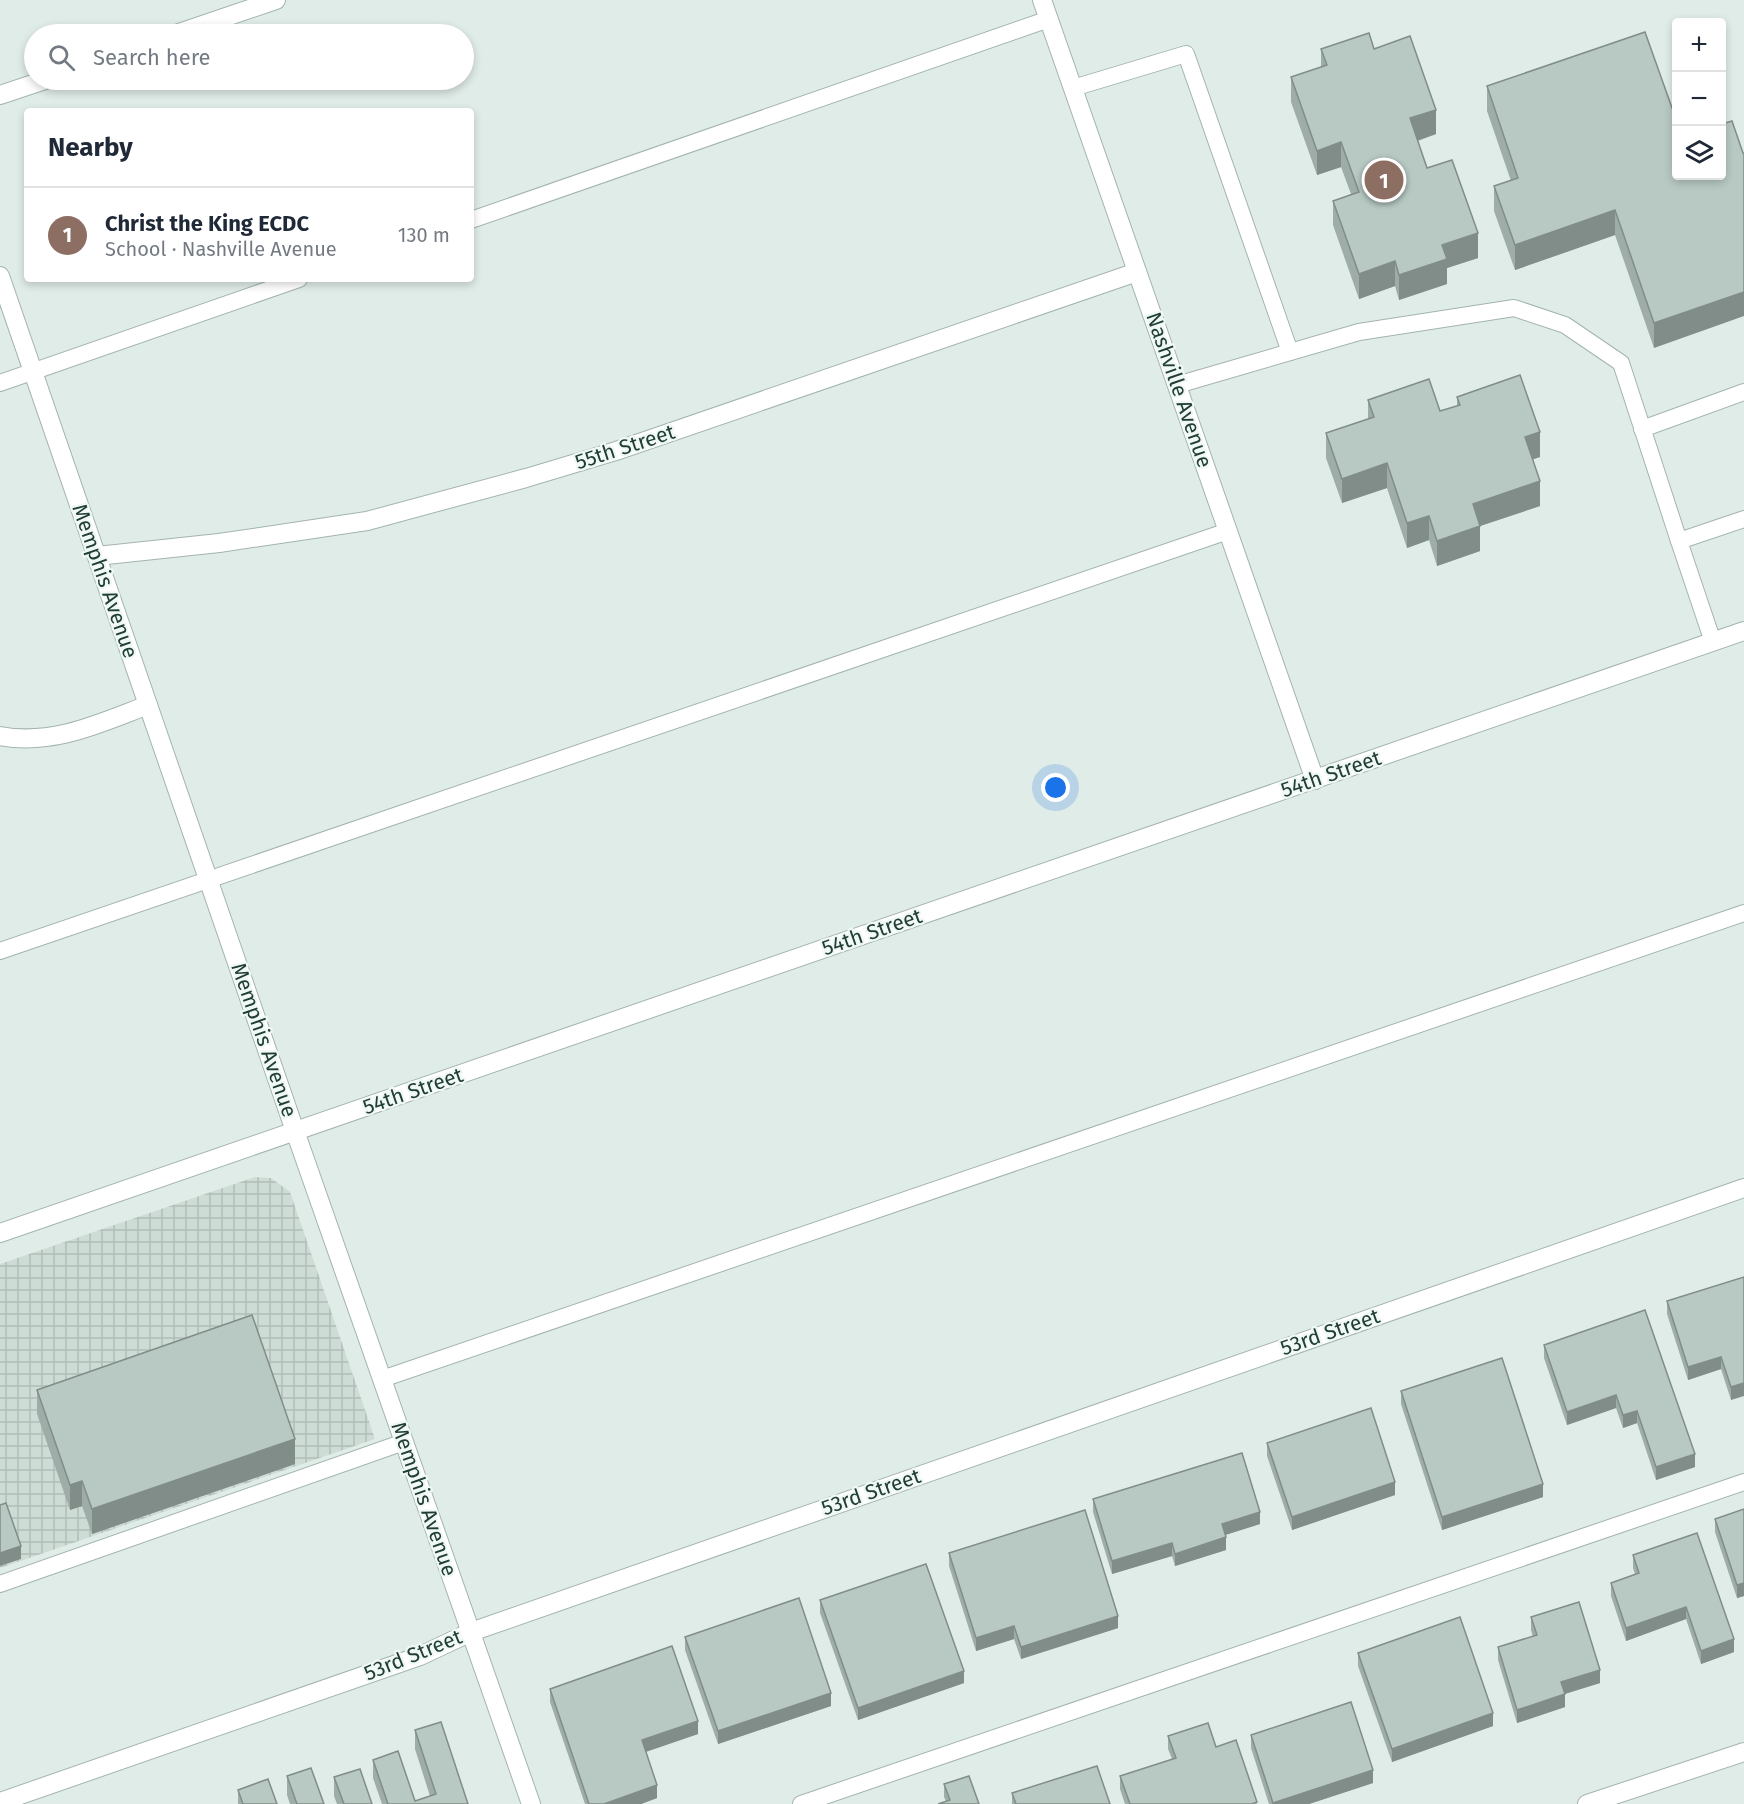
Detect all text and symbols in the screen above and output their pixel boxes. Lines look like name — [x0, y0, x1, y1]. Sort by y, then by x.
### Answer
map controls — [1672, 18, 1726, 180]
button: + — [1672, 18, 1726, 72]
search box — [24, 24, 474, 90]
icon: search — [45, 41, 78, 74]
text: Search here — [93, 44, 211, 71]
button: − — [1672, 72, 1726, 126]
button: layers — [1672, 126, 1726, 180]
text: Nearby — [48, 132, 133, 163]
pin: 1 — [1364, 158, 1404, 202]
text: Christ the King ECDC — [105, 210, 309, 237]
text: 1 — [63, 223, 72, 247]
text: 130 m — [398, 223, 450, 247]
text: School · Nashville Avenue — [105, 237, 337, 261]
street label: Nashville Avenue — [1140, 309, 1218, 471]
street label: 55th Street — [572, 419, 678, 475]
street label: Memphis Avenue — [66, 500, 144, 662]
street label: 54th Street — [1278, 745, 1385, 803]
your location — [1041, 773, 1070, 802]
street label: 54th Street — [819, 903, 926, 961]
street label: Memphis Avenue — [225, 959, 303, 1121]
street label: 54th Street — [360, 1062, 467, 1120]
street label: 53rd Street — [1277, 1303, 1384, 1361]
street label: Memphis Avenue — [385, 1418, 463, 1580]
street label: 53rd Street — [818, 1463, 925, 1521]
street label: 53rd Street — [360, 1623, 466, 1686]

